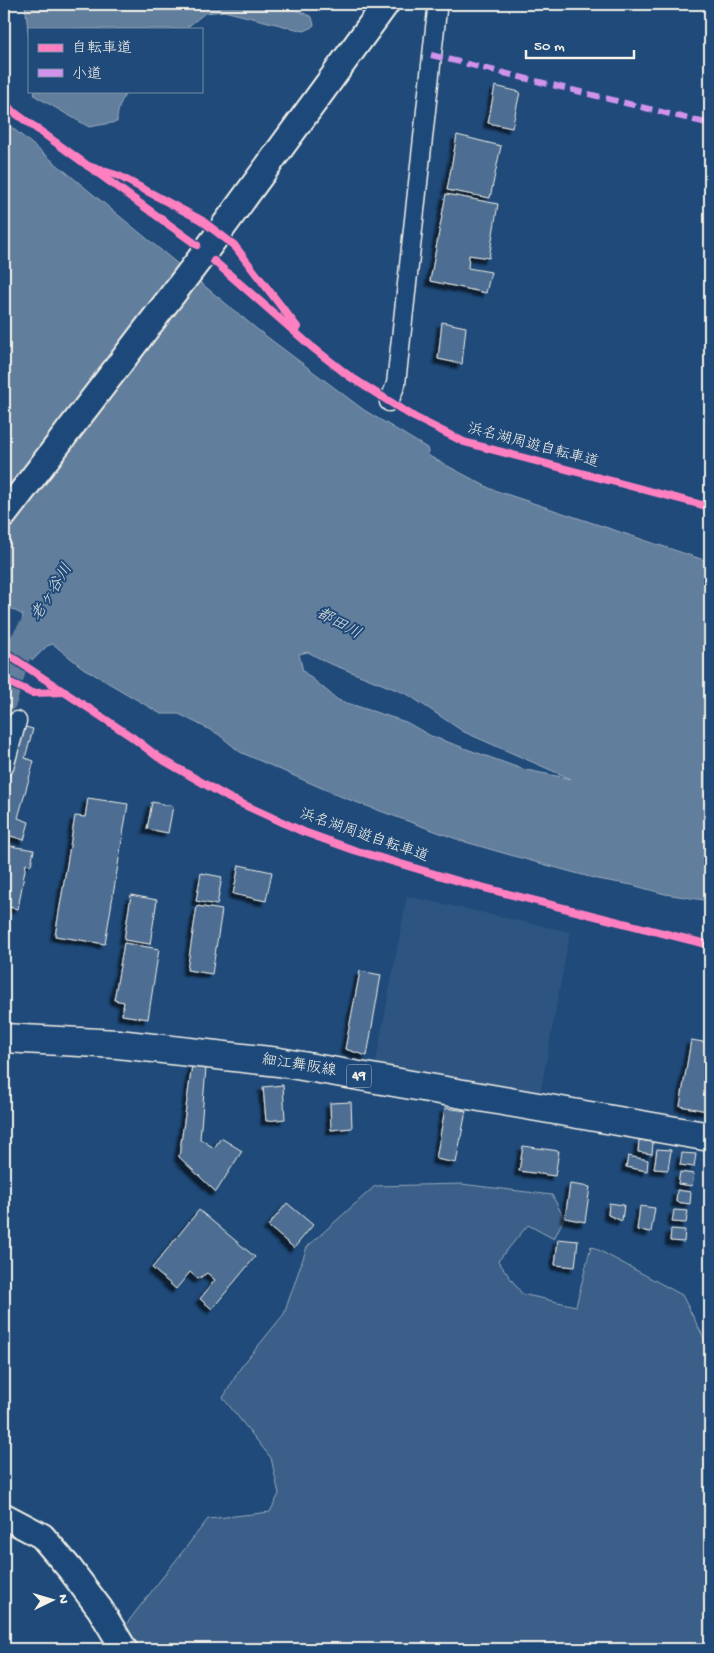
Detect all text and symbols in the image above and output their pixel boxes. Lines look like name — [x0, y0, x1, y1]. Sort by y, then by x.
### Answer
legend — [28, 28, 202, 92]
scale bar — [526, 28, 634, 60]
text: 50 m — [534, 38, 565, 56]
text: 自転車道 — [72, 39, 132, 58]
text: 小道 — [72, 66, 102, 84]
street label: 浜名湖周遊自転車道 — [465, 419, 601, 472]
water label: 老ヶ谷川 — [27, 560, 78, 625]
water label: 都田川 — [312, 604, 364, 645]
street label: 浜名湖周遊自転車道 — [297, 805, 431, 866]
street label: 細江舞阪線 — [261, 1050, 338, 1081]
road number: 49 — [346, 1064, 372, 1088]
north arrow — [28, 1576, 78, 1626]
text: N — [54, 1594, 71, 1604]

